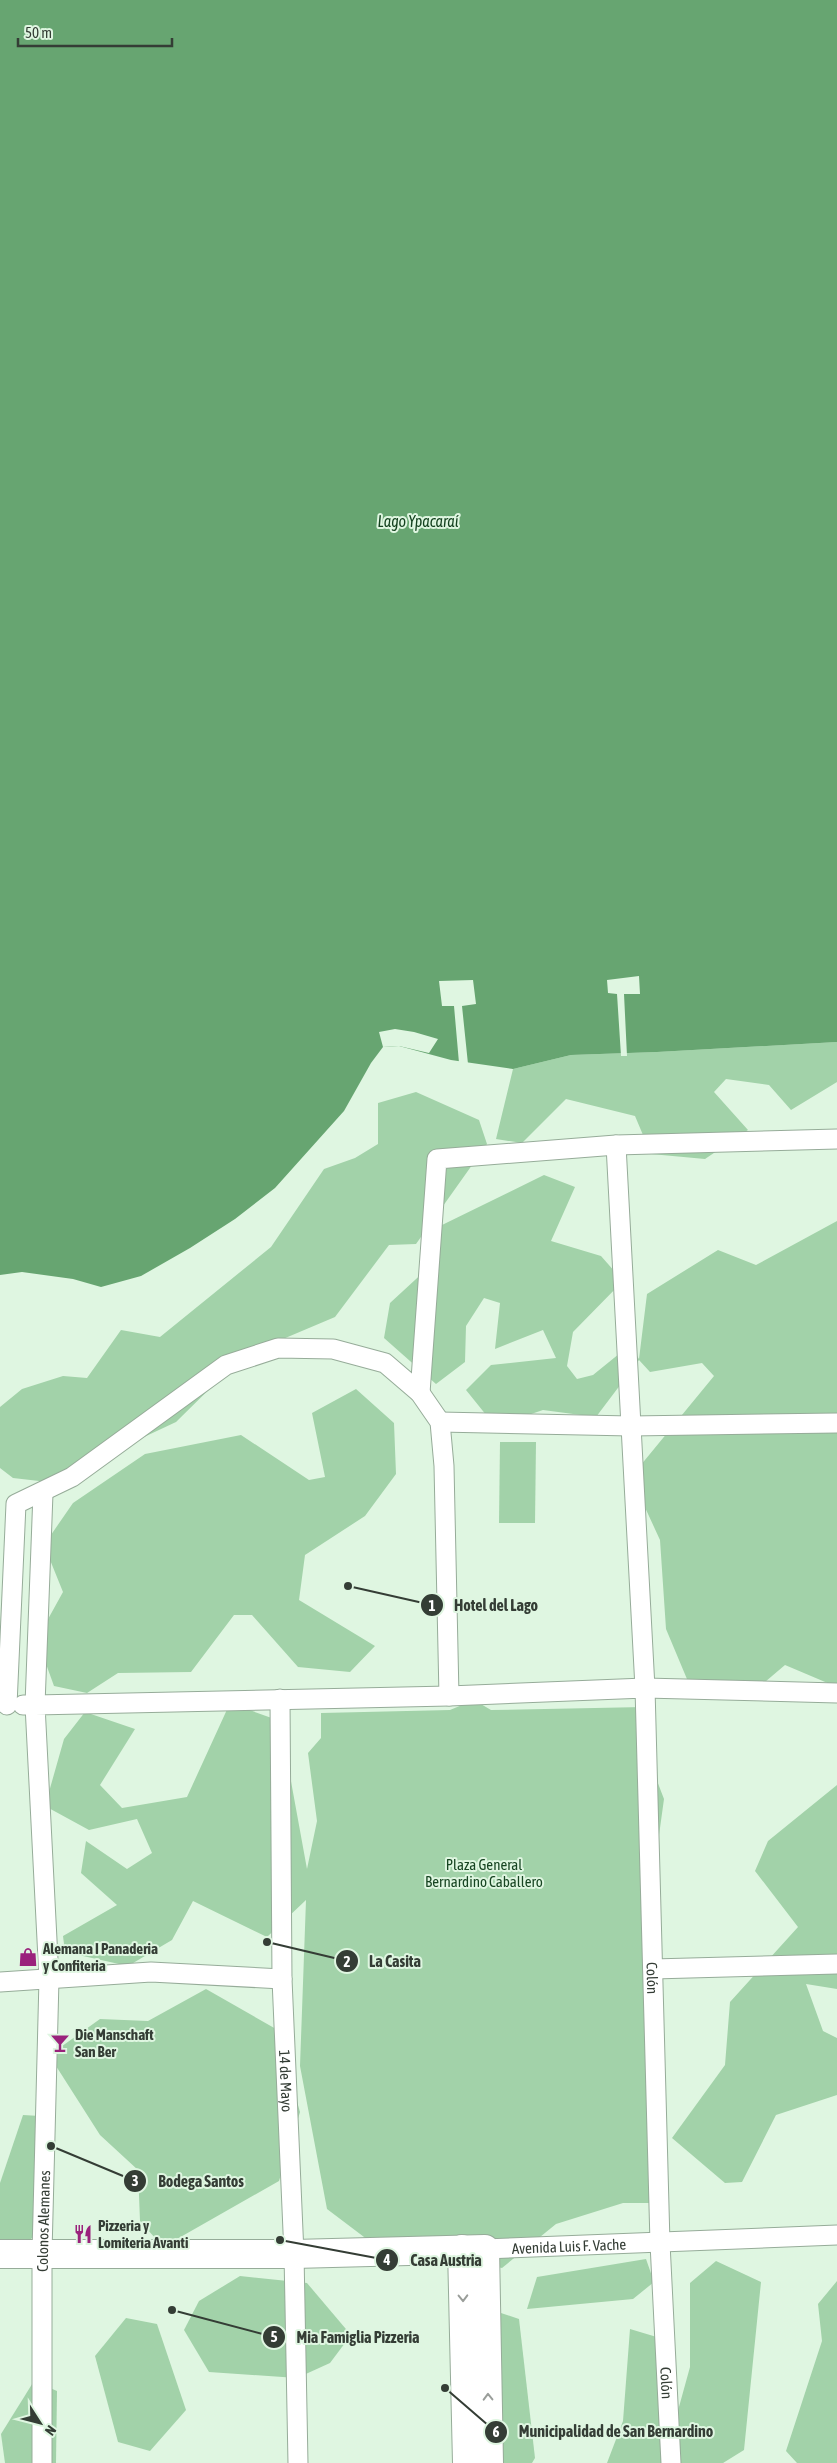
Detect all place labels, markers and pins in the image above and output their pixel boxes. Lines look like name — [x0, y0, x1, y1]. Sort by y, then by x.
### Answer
callout: Hotel del Lago — [419, 1590, 548, 1621]
place label: Alemana I Panaderia y Confiteria — [42, 1940, 158, 1974]
shop icon: Alemana I Panaderia y Confiteria — [17, 1946, 39, 1968]
callout: La Casita — [335, 1946, 431, 1977]
place label: Die Manschaft San Ber — [75, 2026, 154, 2060]
bar icon: Die Manschaft San Ber — [49, 2032, 71, 2054]
callout: Bodega Santos — [123, 2165, 253, 2196]
place label: Pizzeria y Lomiteria Avanti — [98, 2217, 188, 2251]
restaurant icon: Pizzeria y Lomiteria Avanti — [72, 2223, 94, 2245]
callout: Casa Austria — [375, 2244, 491, 2275]
callout: Mia Famiglia Pizzeria — [261, 2322, 429, 2353]
callout: Municipalidad de San Bernardino — [484, 2416, 723, 2447]

